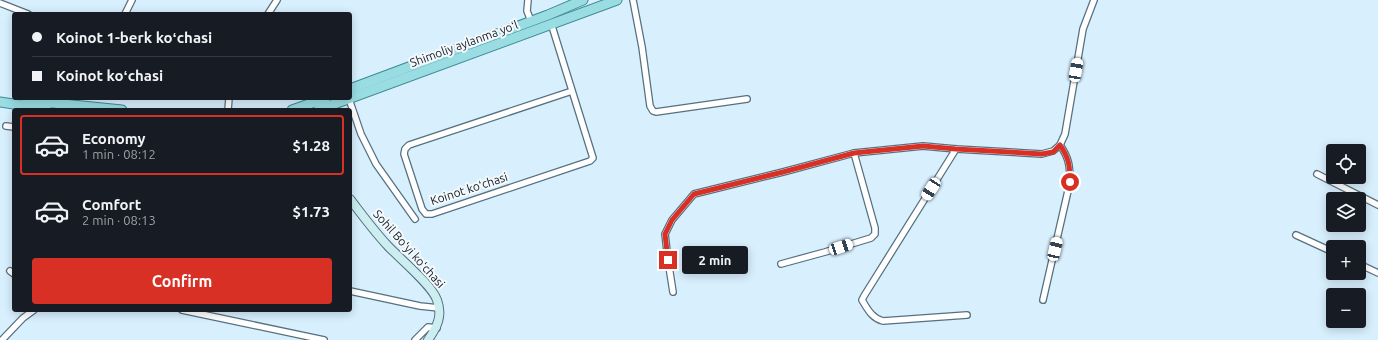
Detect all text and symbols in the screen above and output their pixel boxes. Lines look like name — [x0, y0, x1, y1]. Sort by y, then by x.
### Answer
street label: Shimoliy aylanma yoʻl — [408, 18, 520, 69]
text: Koinot 1-berk koʻchasi — [56, 29, 212, 46]
car — [1068, 57, 1084, 83]
text: Koinot koʻchasi — [56, 67, 163, 84]
icon: car — [34, 127, 70, 163]
text: Economy — [82, 130, 146, 147]
text: $1.28 — [292, 137, 330, 154]
map controls — [1326, 144, 1366, 328]
button: locate — [1326, 144, 1366, 184]
text: 1 min · 08:12 — [82, 147, 156, 161]
street label: Koinot koʻchasi — [428, 170, 509, 207]
route start — [1061, 173, 1079, 191]
car — [919, 176, 943, 202]
button: layers — [1326, 192, 1366, 232]
icon: car — [34, 193, 70, 229]
text: Comfort — [82, 196, 141, 213]
text: $1.73 — [292, 203, 330, 220]
street label: Sohil Boʻyi koʻchasi — [371, 207, 448, 290]
text: 2 min · 08:13 — [82, 213, 156, 227]
car — [1046, 236, 1064, 262]
car — [828, 238, 854, 256]
button: + — [1326, 240, 1366, 280]
callout: 2 min — [682, 246, 748, 274]
route end — [659, 251, 677, 269]
text: 2 min — [699, 253, 731, 267]
button: Confirm — [32, 258, 332, 304]
button: − — [1326, 288, 1366, 328]

